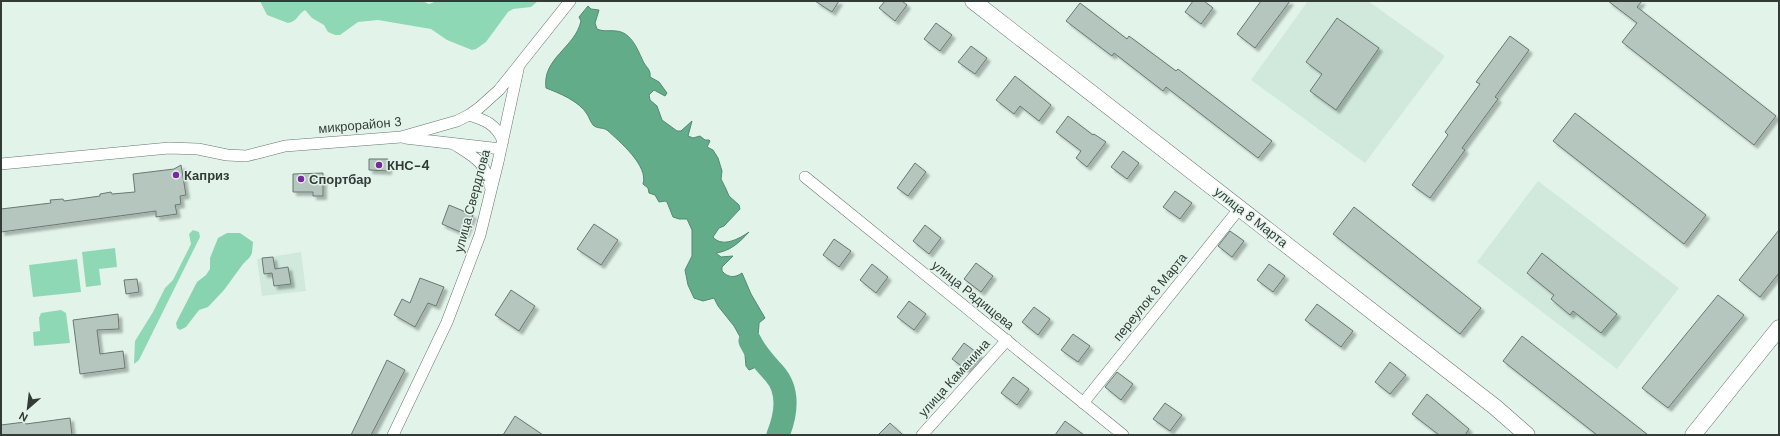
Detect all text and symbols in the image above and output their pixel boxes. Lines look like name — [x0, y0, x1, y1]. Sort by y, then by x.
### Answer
street label: микрорайон 3 — [318, 113, 402, 137]
street label: улица Свердлова — [450, 147, 494, 254]
place label: КНС-4 — [387, 157, 430, 174]
marker: КНС-4 — [374, 160, 384, 170]
place label: Каприз — [184, 167, 230, 184]
marker: Каприз — [171, 170, 181, 180]
place label: Спортбар — [309, 171, 372, 188]
marker: Спортбар — [296, 174, 306, 184]
street label: улица 8 Марта — [1211, 183, 1292, 251]
street label: переулок 8 Марта — [1109, 249, 1191, 344]
street label: улица Радищева — [928, 257, 1018, 334]
street label: улица Каманина — [915, 335, 994, 420]
north arrow — [8, 388, 48, 428]
text: N — [16, 409, 30, 425]

